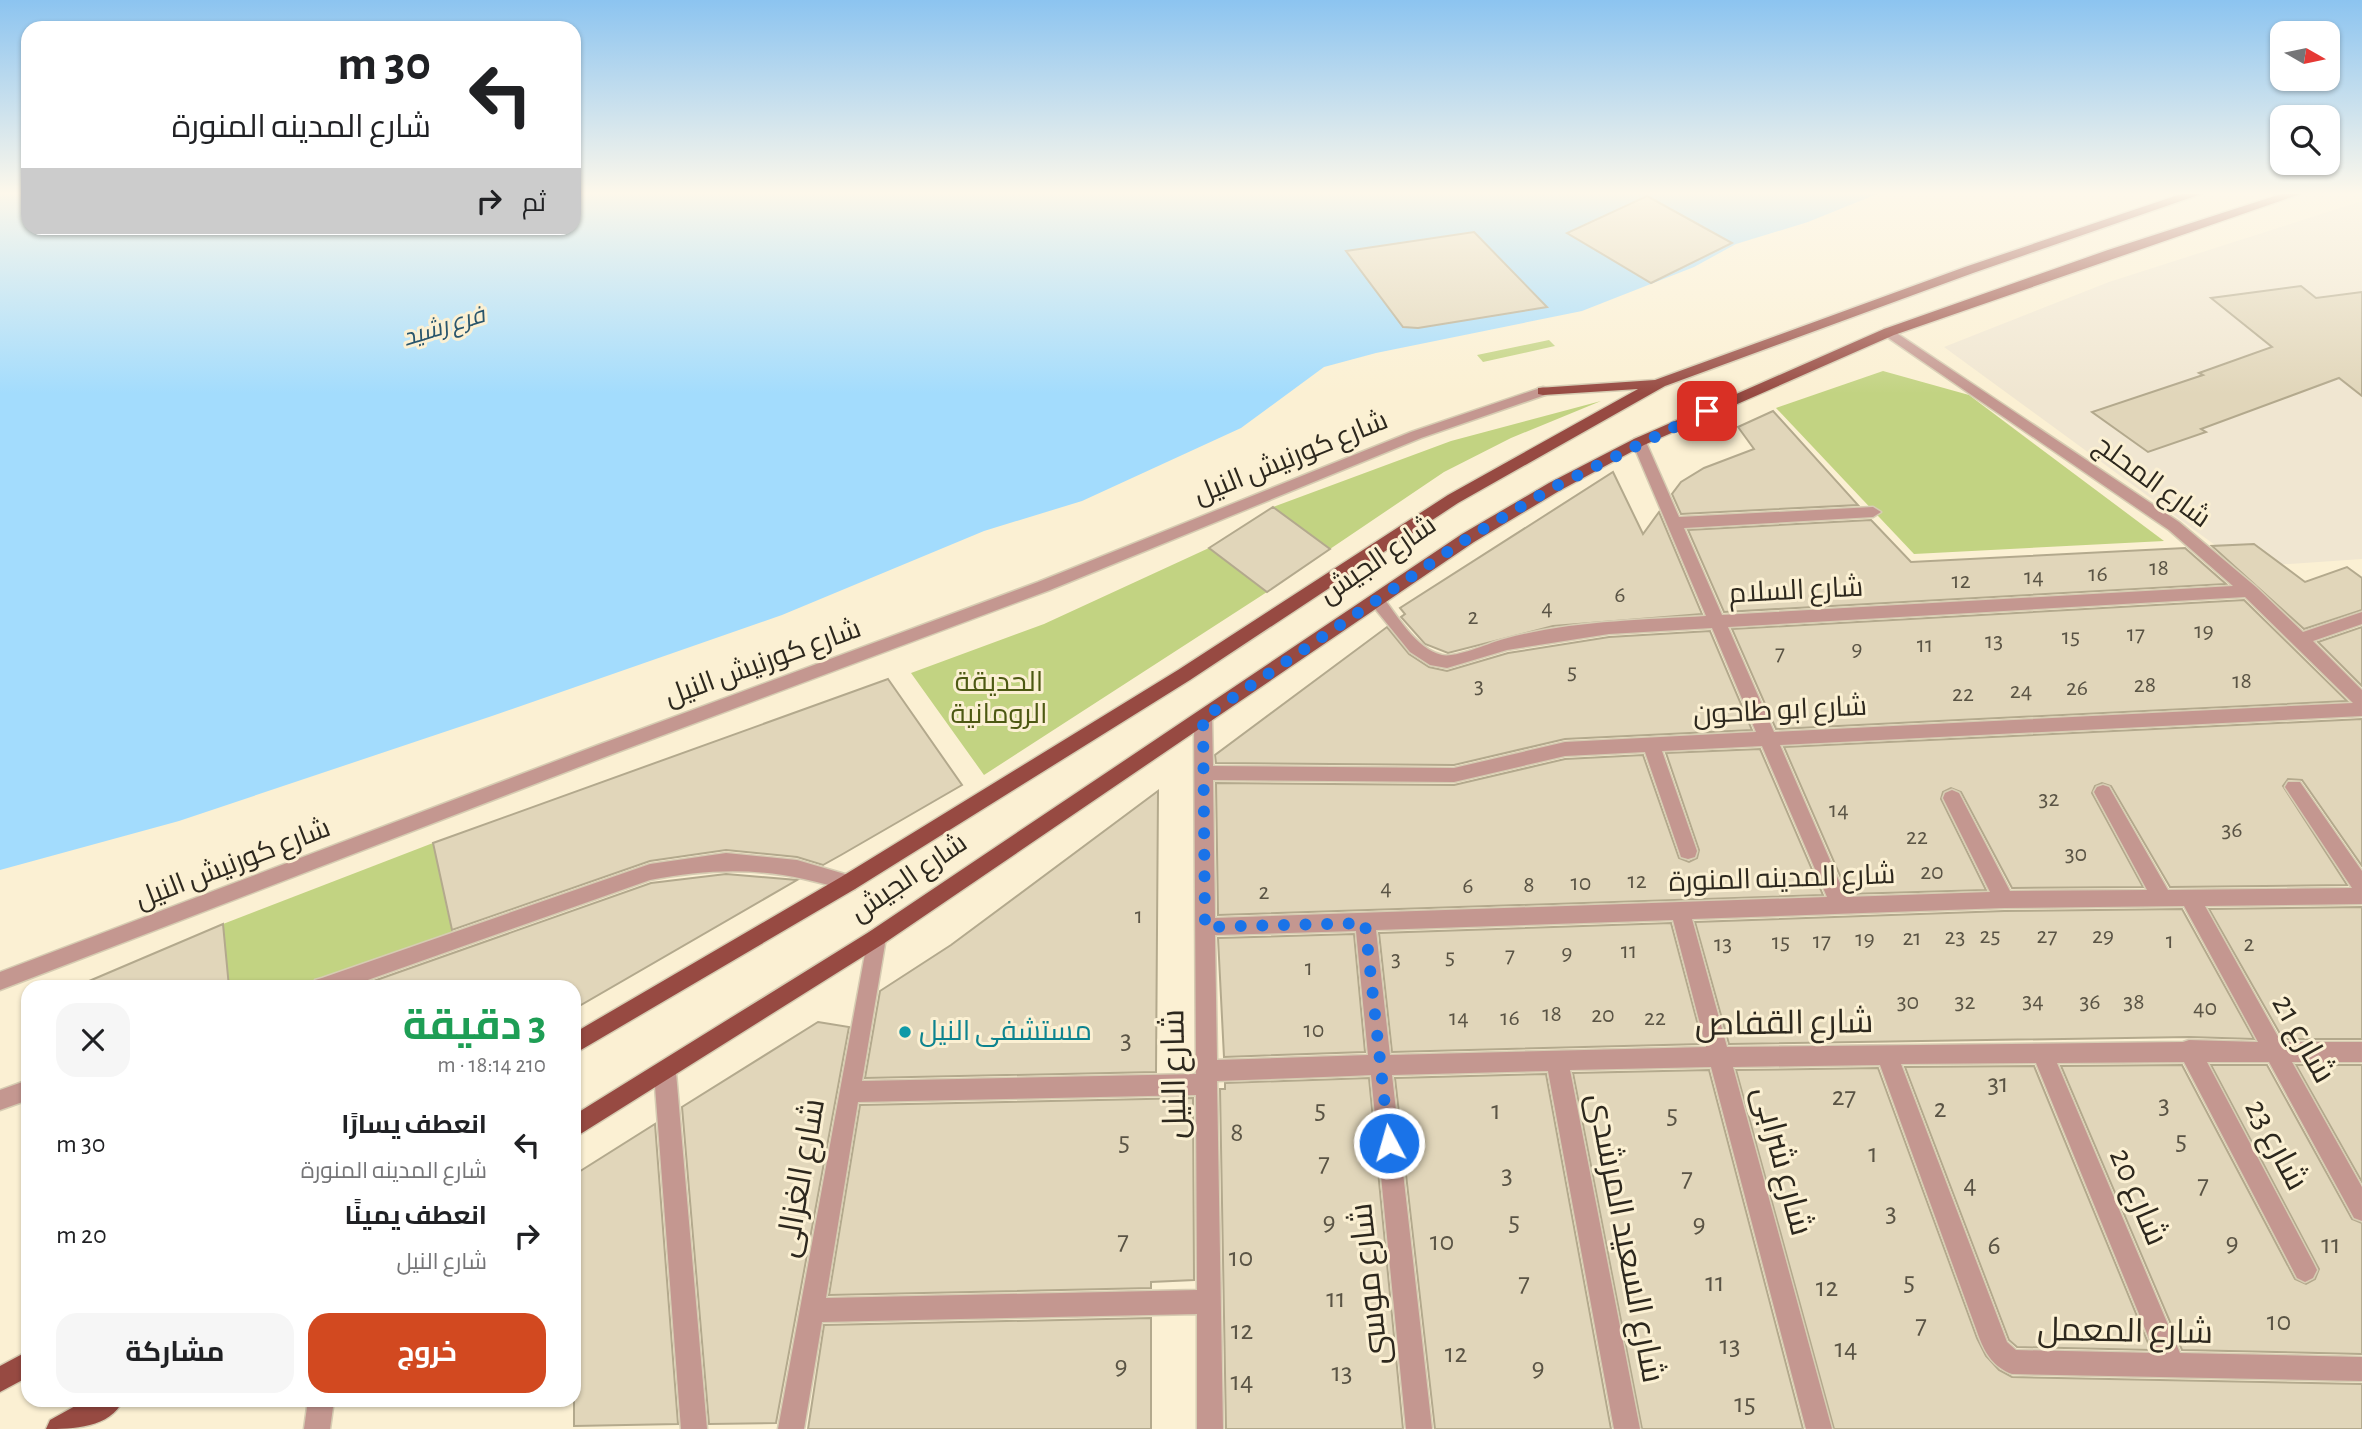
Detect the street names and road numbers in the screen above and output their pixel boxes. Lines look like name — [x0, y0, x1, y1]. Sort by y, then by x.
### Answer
street label: شارع كورنيش النيل — [1190, 405, 1393, 512]
street label: شارع المحلج — [2087, 430, 2216, 536]
street label: شارع الجيش — [1314, 510, 1443, 612]
street label: شارع السلام — [1728, 573, 1864, 612]
street label: شارع كورنيش النيل — [661, 614, 866, 714]
street label: شارع ابو طاحون — [1692, 691, 1868, 733]
street label: شارع كورنيش النيل — [131, 813, 335, 917]
street label: شارع الجيش — [845, 828, 974, 930]
street label: شارع المدينه المنورة — [1668, 860, 1896, 900]
street label: شارع 21 — [2262, 989, 2342, 1091]
street label: شارع القفاص — [1694, 1005, 1874, 1046]
street label: شارع النيل — [1156, 1009, 1197, 1139]
street label: شارع شرابى — [1742, 1083, 1819, 1240]
street label: شارع السعيد المرشدى — [1577, 1090, 1670, 1386]
street label: شارع 23 — [2235, 1094, 2314, 1198]
street label: شارع الغزالى — [770, 1096, 835, 1261]
street label: شارع 20 — [2099, 1143, 2174, 1252]
street label: شارع موسى — [1344, 1201, 1399, 1367]
street label: شارع المعمل — [2037, 1313, 2213, 1354]

